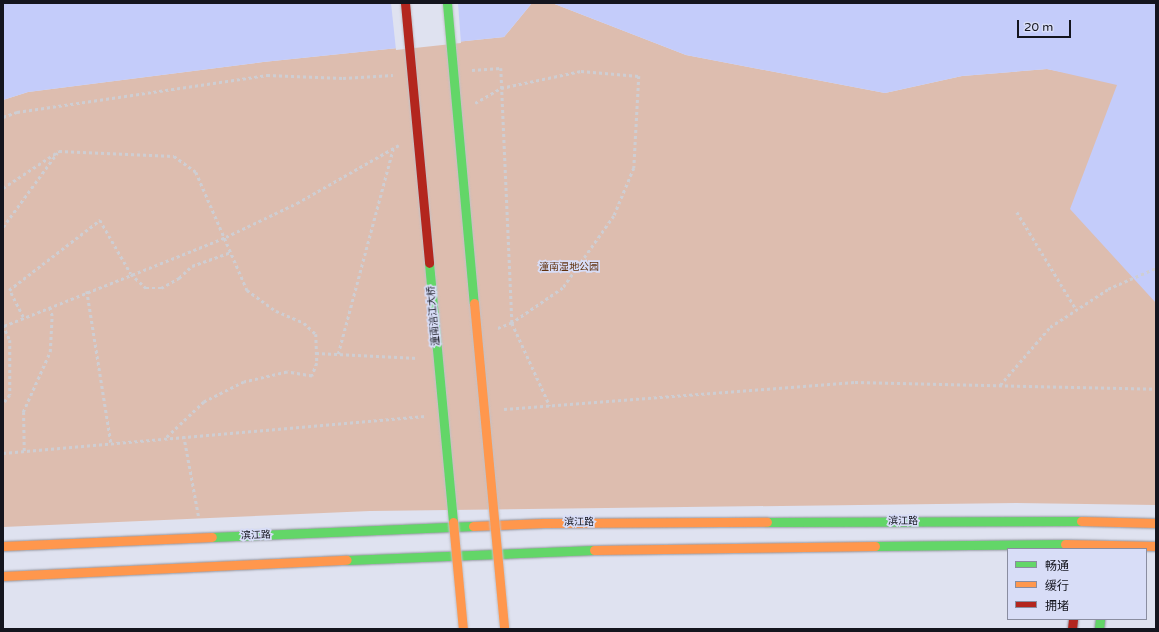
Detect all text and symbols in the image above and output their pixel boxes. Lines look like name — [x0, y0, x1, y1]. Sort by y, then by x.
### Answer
scale bar — [1019, 12, 1073, 38]
text: 20 m — [1024, 20, 1053, 34]
park label: 潼南湿地公园 — [539, 262, 599, 274]
street label: 潼南涪江大桥 — [425, 286, 443, 346]
street label: 滨江路 — [888, 516, 918, 528]
street label: 滨江路 — [564, 517, 594, 529]
street label: 滨江路 — [241, 529, 271, 543]
legend — [1007, 548, 1147, 620]
text: 畅通 — [1045, 559, 1069, 573]
text: 缓行 — [1045, 579, 1069, 593]
text: 拥堵 — [1045, 599, 1069, 613]

